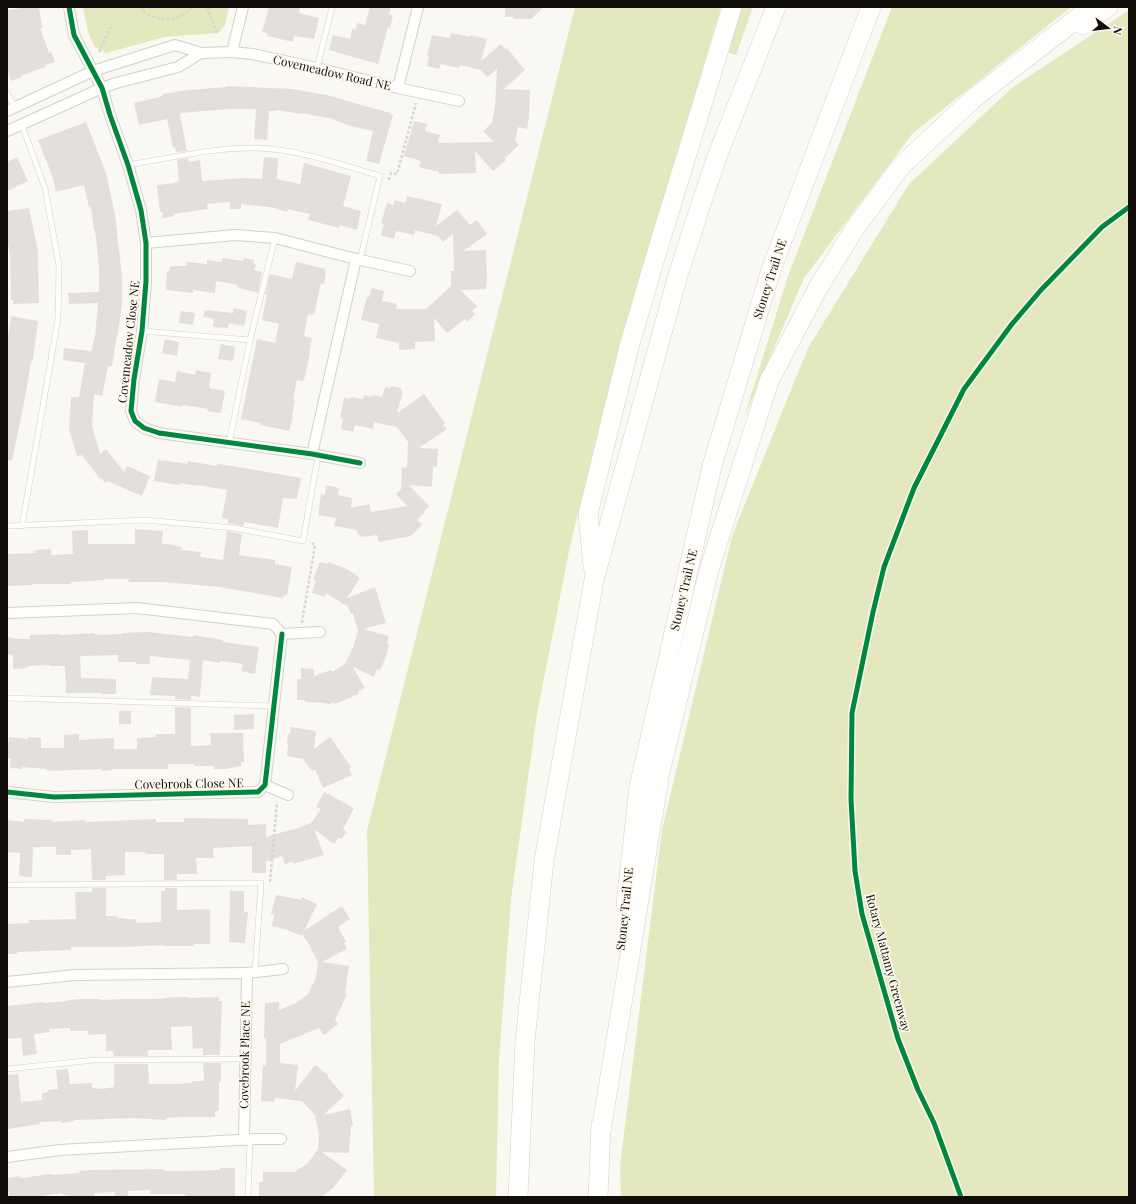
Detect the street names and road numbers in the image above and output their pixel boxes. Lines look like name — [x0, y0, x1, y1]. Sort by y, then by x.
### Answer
street label: Covemeadow Road NE — [272, 51, 393, 93]
street label: Stoney Trail NE — [749, 237, 790, 321]
street label: Covemeadow Close NE — [114, 280, 142, 404]
street label: Stoney Trail NE — [666, 547, 700, 632]
street label: Covebrook Close NE — [134, 774, 244, 792]
street label: Stoney Trail NE — [612, 867, 636, 951]
street label: Rotary Mattamy Greenway — [863, 892, 915, 1033]
street label: Covebrook Place NE — [235, 1001, 253, 1109]

